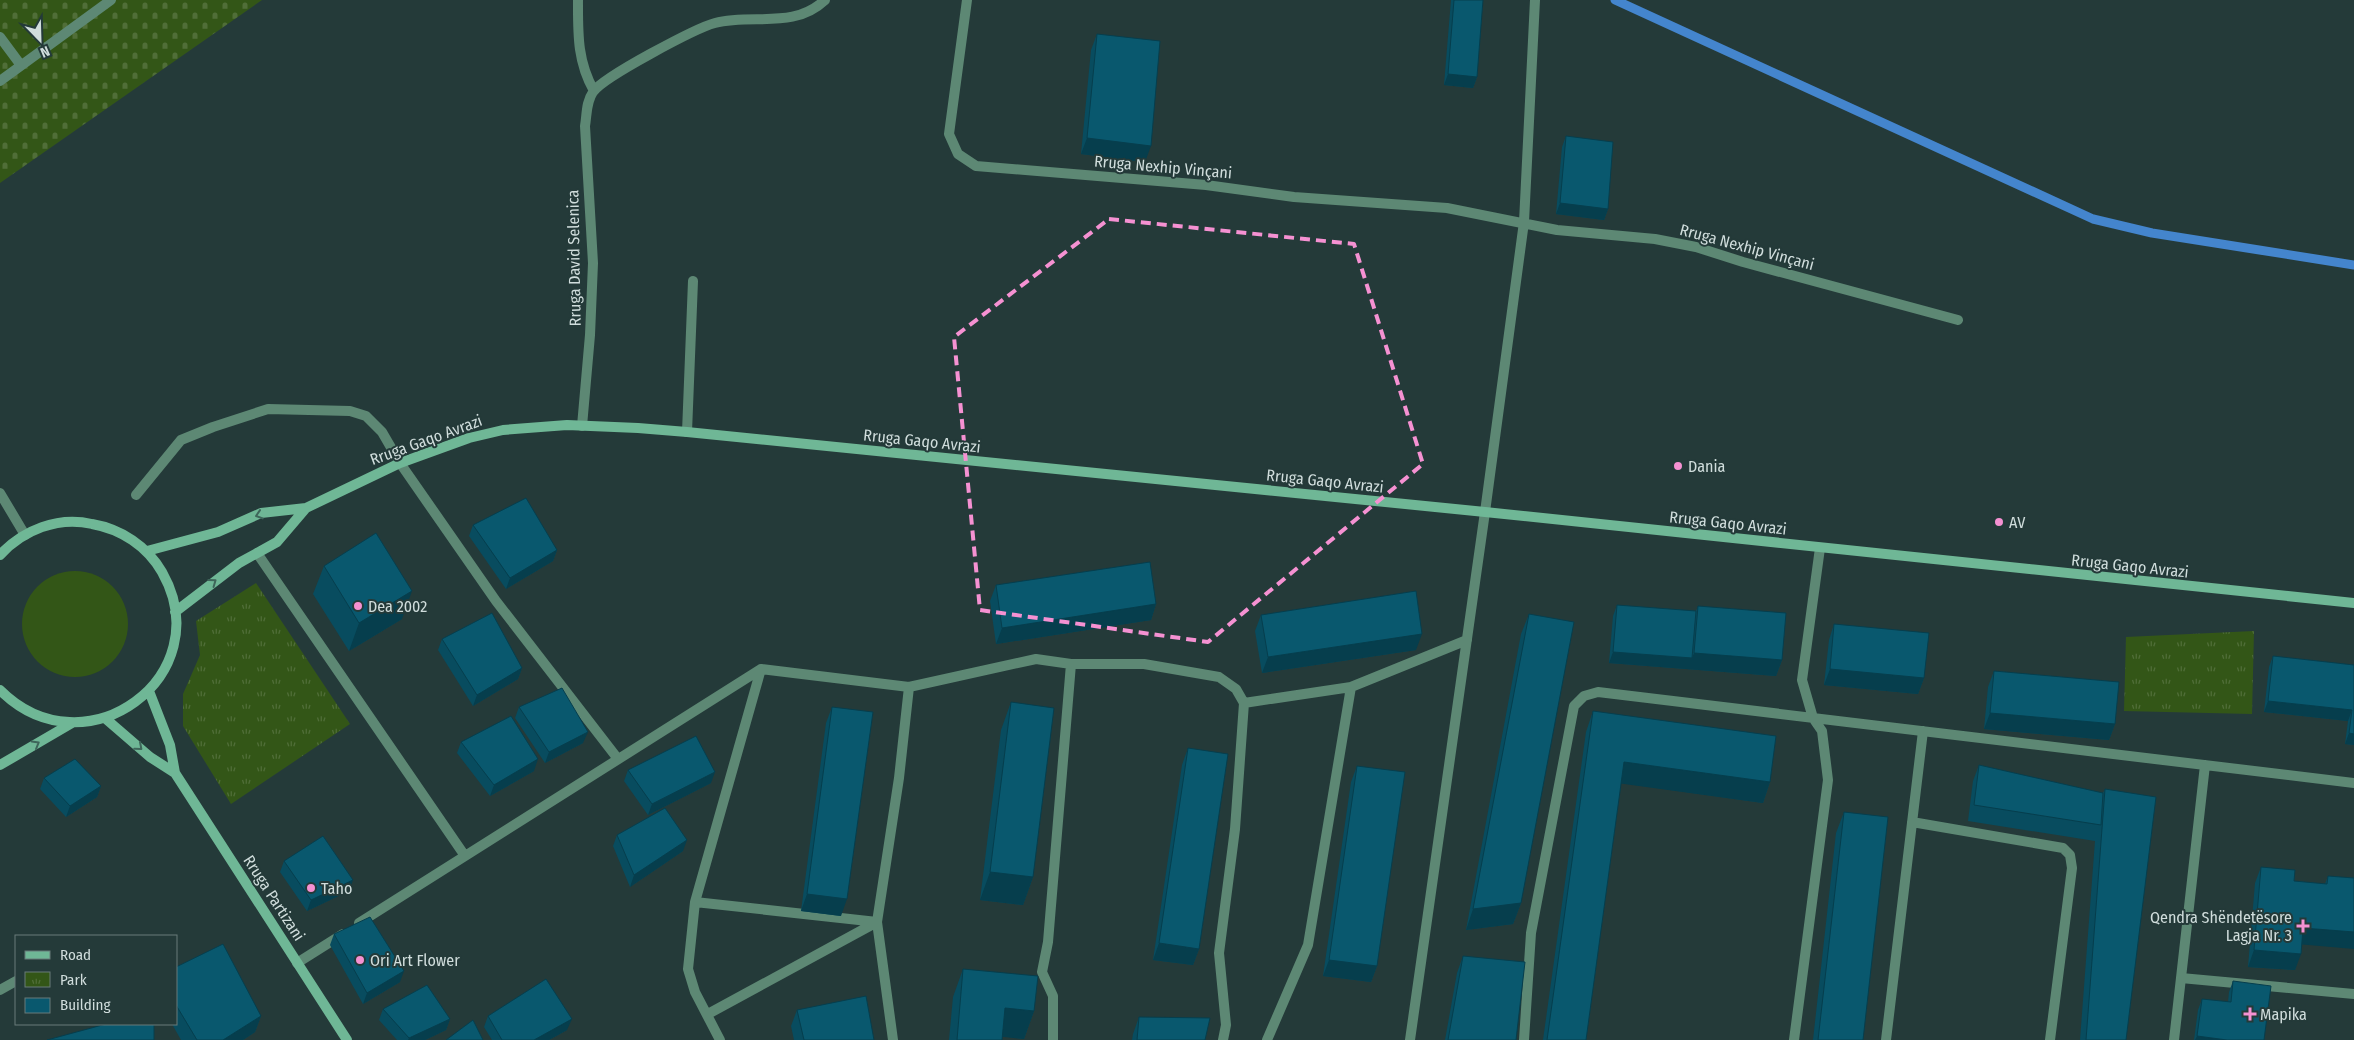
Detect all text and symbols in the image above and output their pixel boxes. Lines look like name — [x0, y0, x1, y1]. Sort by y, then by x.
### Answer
north arrow — [15, 15, 65, 65]
text: N — [38, 42, 52, 61]
street label: Rruga Nexhip Vinçani — [1093, 152, 1233, 182]
street label: Rruga David Selenica — [563, 189, 585, 326]
street label: Rruga Nexhip Vinçani — [1678, 220, 1816, 274]
street label: Rruga Gaqo Avrazi — [367, 411, 485, 469]
street label: Rruga Gaqo Avrazi — [862, 425, 982, 457]
place label: Dania — [1688, 457, 1725, 476]
marker: Dania — [1672, 460, 1684, 472]
street label: Rruga Gaqo Avrazi — [1265, 465, 1385, 497]
street label: Rruga Gaqo Avrazi — [1668, 507, 1788, 539]
one-way arrow — [255, 510, 263, 520]
place label: AV — [2009, 513, 2026, 532]
marker: AV — [1993, 516, 2005, 528]
street label: Rruga Gaqo Avrazi — [2070, 550, 2190, 582]
one-way arrow — [207, 579, 216, 587]
place label: Dea 2002 — [368, 597, 427, 616]
marker: Dea 2002 — [352, 600, 364, 612]
one-way arrow — [31, 741, 40, 751]
one-way arrow — [133, 742, 142, 750]
street label: Rruga Partizani — [239, 852, 309, 944]
place label: Taho — [321, 879, 352, 898]
marker: Taho — [305, 882, 317, 894]
place label: Qendra Shëndetësore Lagja Nr. 3 — [2150, 908, 2292, 945]
marker: Qendra Shëndetësore Lagja Nr. 3 — [2296, 919, 2310, 933]
legend — [15, 935, 178, 1025]
text: Road — [60, 946, 91, 964]
place label: Ori Art Flower — [370, 951, 460, 970]
marker: Ori Art Flower — [354, 954, 366, 966]
text: Park — [60, 971, 87, 989]
text: Building — [60, 996, 111, 1014]
place label: Mapika — [2260, 1005, 2307, 1024]
marker: Mapika — [2244, 1008, 2256, 1020]

